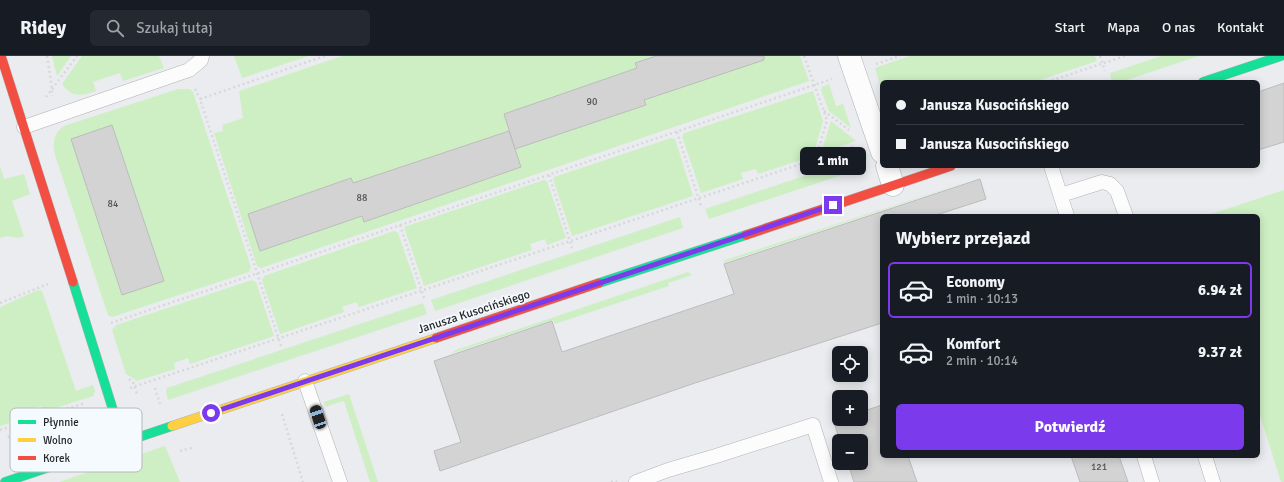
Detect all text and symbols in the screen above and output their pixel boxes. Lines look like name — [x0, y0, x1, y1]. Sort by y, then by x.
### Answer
search box — [90, 10, 370, 46]
text: Ridey — [20, 16, 66, 40]
icon: search — [104, 17, 126, 39]
text: Szukaj tutaj — [136, 19, 213, 37]
text: Start — [1055, 19, 1085, 36]
text: Mapa — [1107, 19, 1140, 36]
text: O nas — [1162, 19, 1195, 36]
text: Kontakt — [1217, 19, 1264, 36]
house number: 90 — [587, 96, 597, 108]
text: Janusza Kusocińskiego — [920, 96, 1069, 114]
text: Janusza Kusocińskiego — [920, 135, 1069, 153]
callout: 1 min — [800, 147, 866, 175]
text: 1 min — [817, 153, 849, 169]
house number: 88 — [357, 192, 367, 204]
route end — [824, 196, 842, 214]
house number: 84 — [108, 198, 119, 210]
text: Wybierz przejazd — [896, 227, 1031, 249]
icon: car — [898, 272, 934, 308]
text: Economy — [946, 273, 1005, 291]
text: 6.94 zł — [1198, 281, 1242, 299]
street label: Janusza Kusocińskiego — [416, 287, 532, 337]
text: 1 min · 10:13 — [946, 291, 1018, 307]
icon: car — [898, 334, 934, 370]
text: Komfort — [946, 335, 1000, 353]
text: 9.37 zł — [1198, 343, 1242, 361]
map controls — [832, 346, 868, 470]
button: locate — [832, 346, 868, 382]
text: 2 min · 10:14 — [946, 353, 1018, 369]
button: + — [832, 390, 868, 426]
route start — [202, 404, 220, 422]
car — [309, 404, 327, 430]
button: Potwierdź — [896, 404, 1244, 450]
legend — [10, 408, 142, 472]
text: Płynnie — [43, 416, 79, 429]
text: Wolno — [43, 434, 73, 447]
button: − — [832, 434, 868, 470]
text: Korek — [43, 452, 70, 465]
house number: 121 — [1091, 461, 1107, 473]

